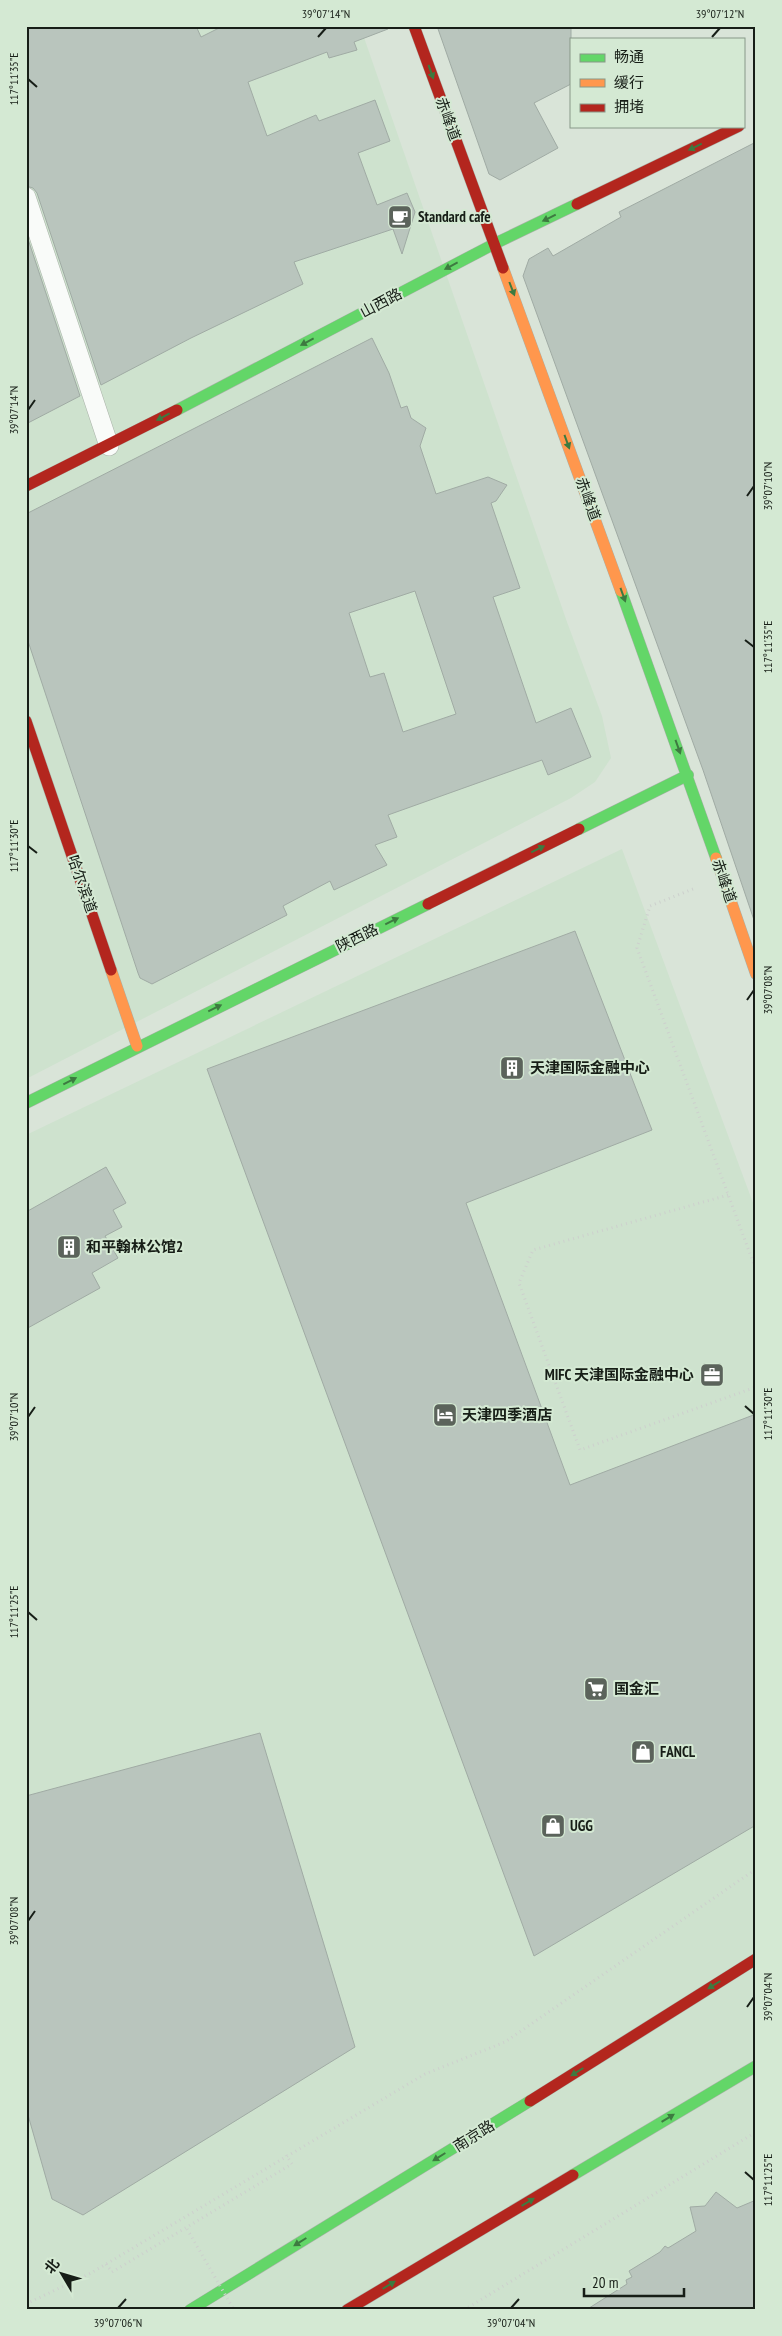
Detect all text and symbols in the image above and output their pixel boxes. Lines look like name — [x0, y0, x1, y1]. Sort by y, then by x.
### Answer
text: 39°07'14"N — [302, 6, 350, 21]
text: 39°07'12"N — [696, 6, 744, 21]
legend — [570, 38, 744, 128]
text: 畅通 — [614, 47, 644, 66]
text: 117°11'35"E — [6, 53, 21, 105]
one-way arrow — [427, 65, 435, 80]
text: 缓行 — [614, 73, 644, 92]
street label: 赤峰道 — [432, 94, 465, 143]
text: 拥堵 — [614, 97, 644, 116]
one-way arrow — [688, 144, 702, 152]
cafe icon: Standard cafe — [387, 204, 413, 230]
place label: Standard cafe — [418, 207, 491, 226]
one-way arrow — [541, 214, 556, 222]
one-way arrow — [443, 262, 458, 270]
one-way arrow — [508, 282, 516, 296]
street label: 山西路 — [356, 284, 405, 322]
one-way arrow — [299, 338, 314, 346]
text: 39°07'14"N — [6, 386, 21, 434]
one-way arrow — [156, 413, 170, 421]
one-way arrow — [563, 435, 571, 450]
text: 39°07'10"N — [760, 462, 775, 510]
street label: 赤峰道 — [572, 474, 605, 523]
one-way arrow — [619, 588, 627, 603]
text: 117°11'35"E — [760, 621, 775, 673]
one-way arrow — [675, 740, 682, 755]
text: 117°11'30"E — [6, 820, 21, 872]
one-way arrow — [531, 845, 545, 853]
street label: 哈尔滨道 — [64, 852, 101, 915]
street label: 赤峰道 — [708, 856, 741, 905]
one-way arrow — [385, 916, 399, 924]
street label: 陕西路 — [332, 919, 381, 956]
text: 39°07'08"N — [760, 966, 775, 1014]
one-way arrow — [208, 1004, 222, 1012]
building icon: 天津国际金融中心 — [499, 1055, 525, 1081]
place label: 天津国际金融中心 — [530, 1058, 650, 1077]
one-way arrow — [62, 1077, 77, 1085]
building icon: 和平翰林公馆2 — [56, 1234, 82, 1260]
place label: 和平翰林公馆2 — [86, 1237, 183, 1256]
office icon: MIFC 天津国际金融中心 — [699, 1362, 725, 1388]
place label: MIFC 天津国际金融中心 — [545, 1365, 694, 1384]
text: 117°11'30"E — [760, 1388, 775, 1440]
text: 39°07'10"N — [6, 1393, 21, 1441]
hotel icon: 天津四季酒店 — [432, 1402, 458, 1428]
place label: 天津四季酒店 — [462, 1405, 552, 1424]
text: 117°11'25"E — [6, 1586, 21, 1638]
supermarket icon: 国金汇 — [583, 1676, 609, 1702]
place label: 国金汇 — [614, 1679, 659, 1698]
shop icon: FANCL — [630, 1739, 656, 1765]
place label: FANCL — [660, 1742, 696, 1761]
shop icon: UGG — [540, 1813, 566, 1839]
place label: UGG — [570, 1816, 593, 1835]
text: 39°07'08"N — [6, 1897, 21, 1945]
text: 39°07'04"N — [760, 1973, 775, 2021]
one-way arrow — [708, 1980, 721, 1990]
one-way arrow — [570, 2067, 584, 2076]
one-way arrow — [661, 2114, 674, 2123]
street label: 南京路 — [450, 2116, 498, 2156]
one-way arrow — [432, 2153, 445, 2162]
text: 117°11'25"E — [760, 2154, 775, 2206]
one-way arrow — [522, 2197, 535, 2206]
one-way arrow — [294, 2238, 307, 2247]
north arrow — [38, 2248, 88, 2298]
text: 北 — [40, 2255, 63, 2277]
scale bar — [584, 2266, 684, 2298]
text: 20 m — [592, 2273, 618, 2292]
one-way arrow — [382, 2280, 395, 2289]
text: 39°07'06"N — [94, 2315, 142, 2330]
text: 39°07'04"N — [487, 2315, 535, 2330]

